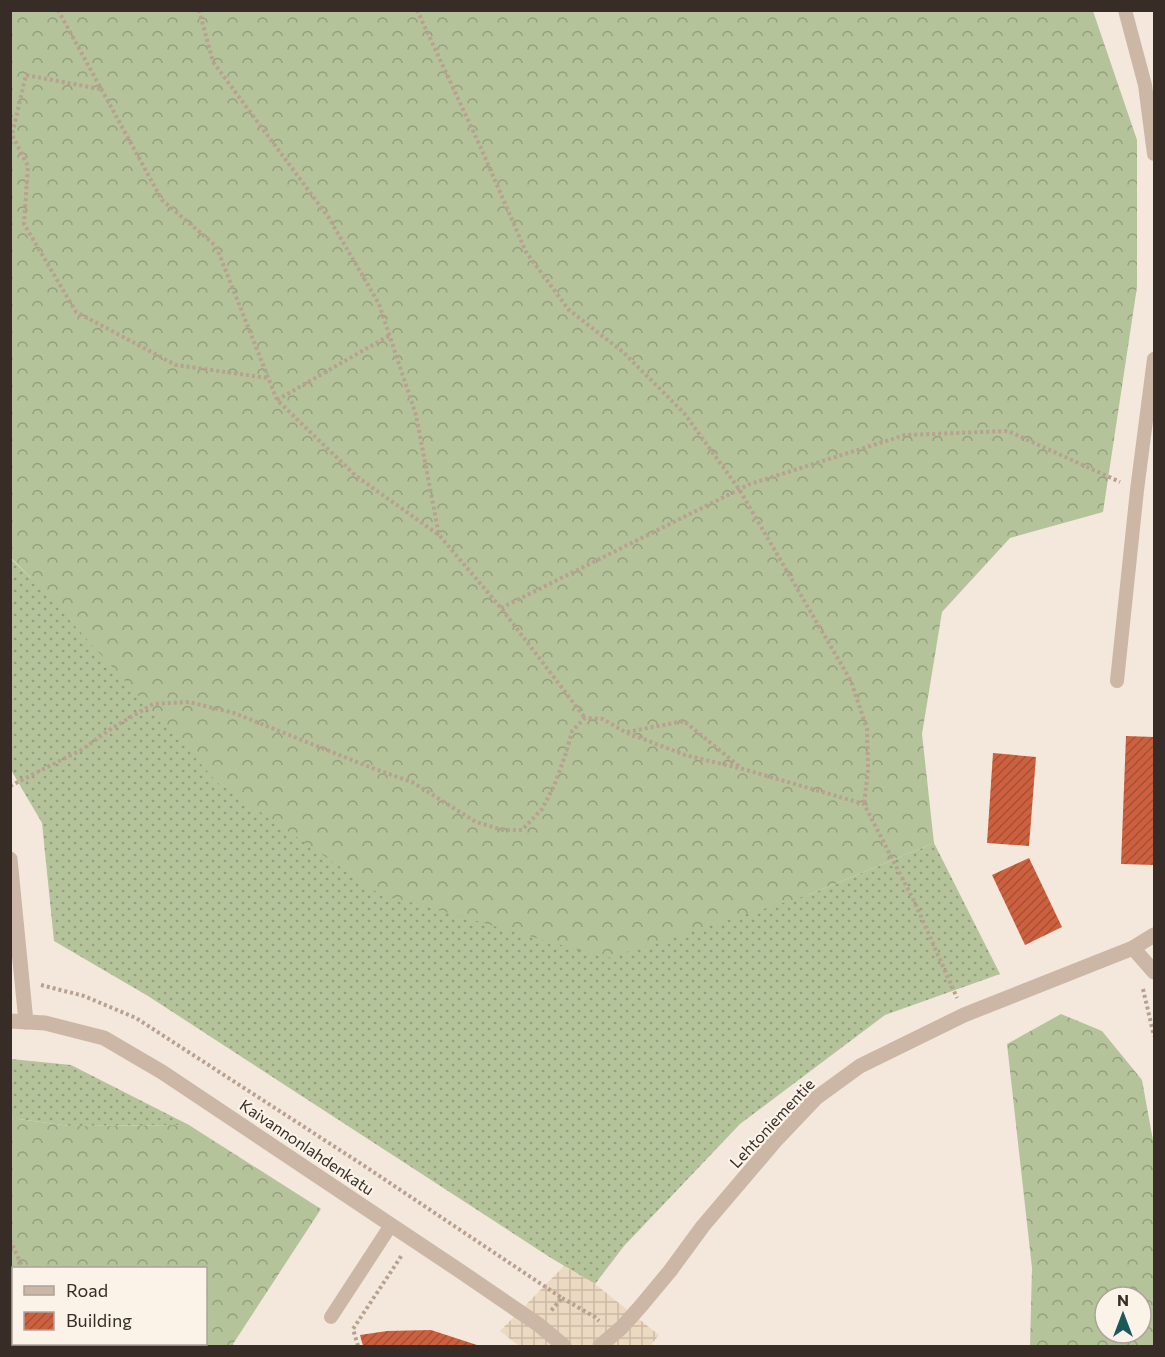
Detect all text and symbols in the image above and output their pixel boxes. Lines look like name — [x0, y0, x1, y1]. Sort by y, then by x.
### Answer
street label: Lehtoniementie — [725, 1074, 818, 1171]
street label: Kaivannonlahdenkatu — [237, 1095, 378, 1199]
legend — [12, 1267, 207, 1345]
text: Road — [66, 1279, 108, 1301]
north arrow — [1093, 1285, 1153, 1345]
text: N — [1117, 1290, 1129, 1309]
text: Building — [66, 1309, 132, 1331]

